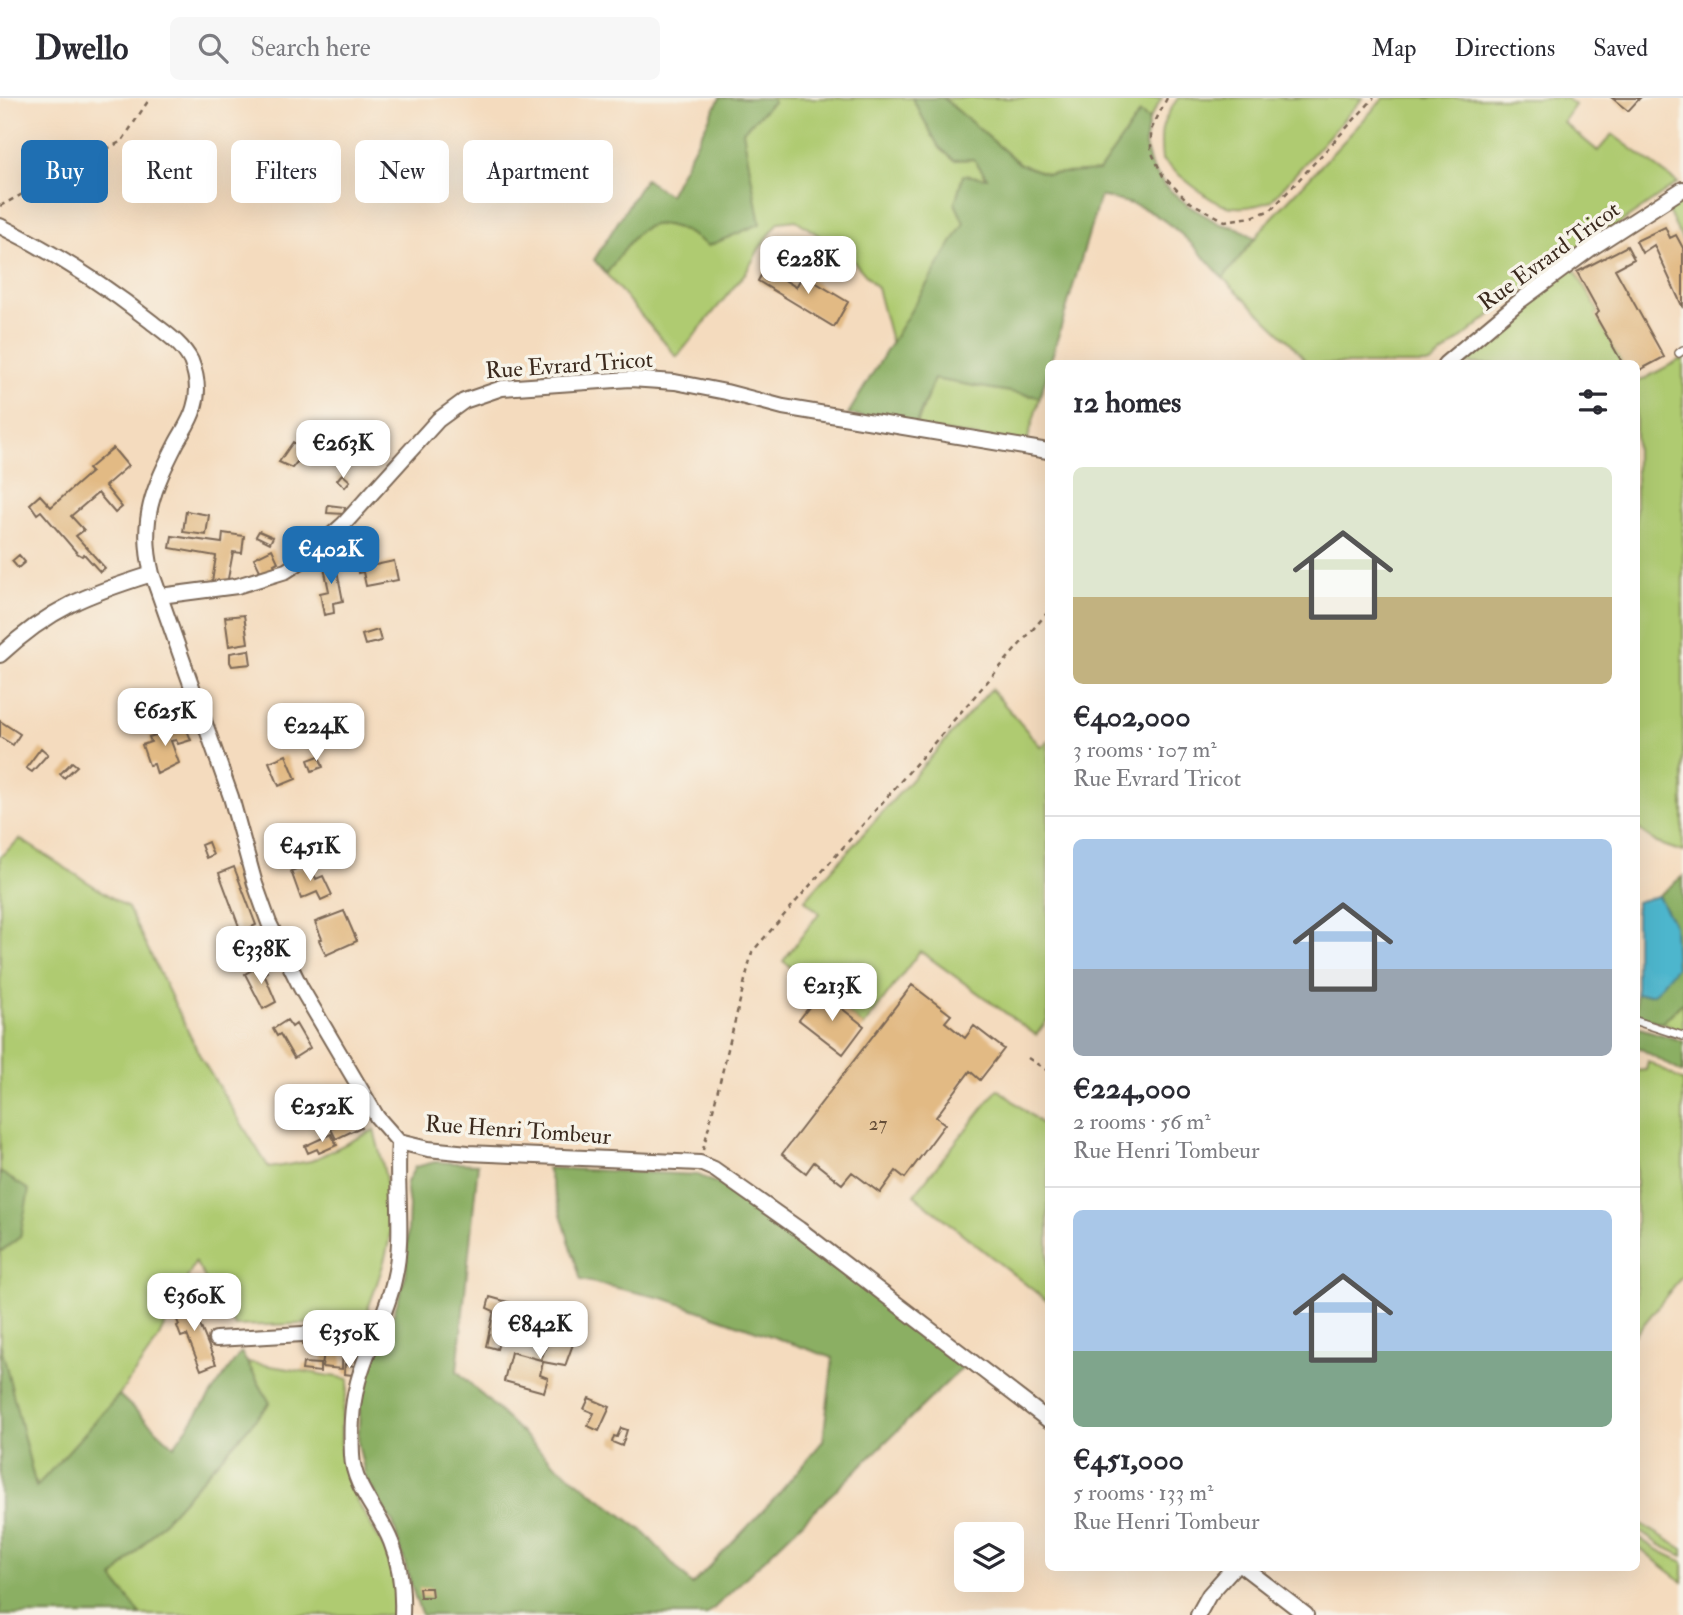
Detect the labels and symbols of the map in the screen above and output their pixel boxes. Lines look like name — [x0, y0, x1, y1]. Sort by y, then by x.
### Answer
street label: Rue Evrard Tricot — [1472, 195, 1626, 317]
pin: €228K — [759, 236, 857, 296]
street label: Rue Evrard Tricot — [484, 345, 654, 385]
pin: €263K — [294, 420, 392, 480]
pin: €402K — [282, 526, 380, 586]
pin: €625K — [116, 688, 214, 748]
pin: €224K — [267, 704, 365, 763]
pin: €451K — [261, 824, 359, 883]
pin: €338K — [212, 926, 310, 986]
pin: €213K — [783, 964, 881, 1023]
pin: €252K — [273, 1084, 371, 1144]
street label: Rue Henri Tombeur — [424, 1109, 612, 1151]
house number: 27 — [869, 1112, 887, 1136]
pin: €360K — [145, 1274, 243, 1333]
pin: €842K — [491, 1302, 589, 1361]
pin: €350K — [300, 1310, 398, 1370]

